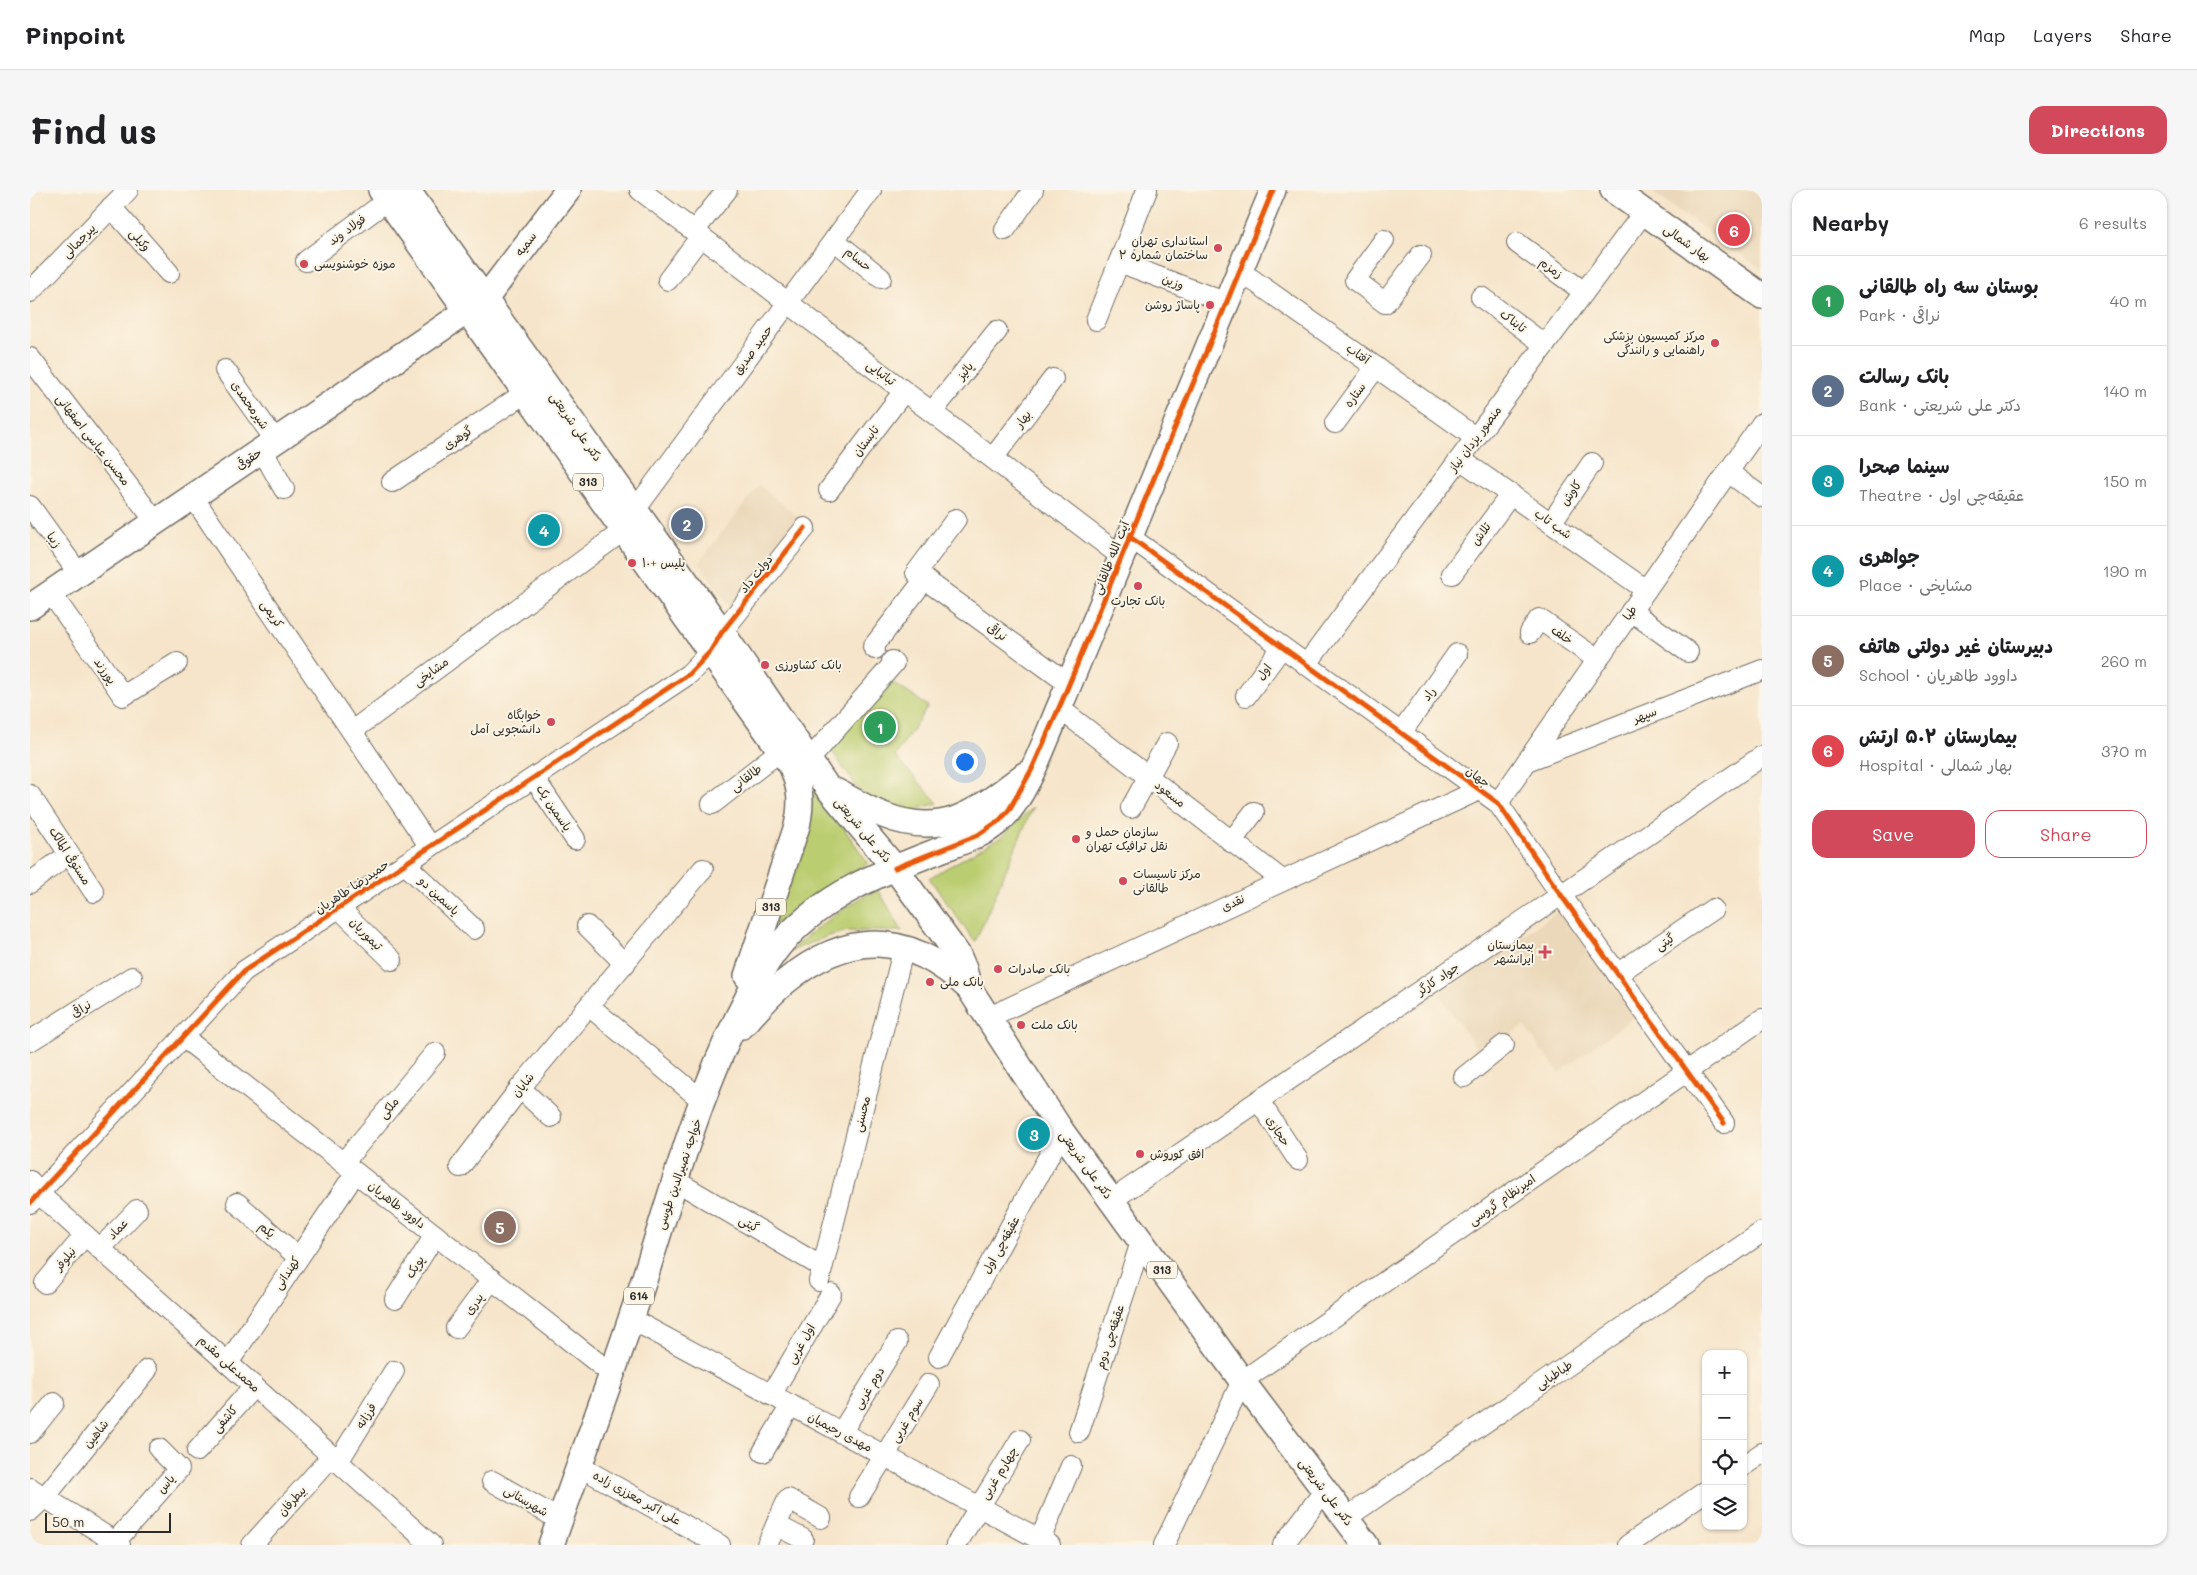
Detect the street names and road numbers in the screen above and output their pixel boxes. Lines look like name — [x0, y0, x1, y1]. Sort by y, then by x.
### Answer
street label: فولاد وند — [324, 210, 369, 249]
street label: پیرجمالی — [58, 220, 99, 262]
street label: بهار شمالی — [1660, 220, 1714, 265]
street label: وکیلی — [126, 225, 155, 255]
street label: سمیه — [511, 228, 540, 259]
street label: حسام — [841, 243, 875, 275]
street label: زمزم — [1535, 253, 1567, 283]
street label: وزین — [1160, 270, 1187, 293]
street label: تابناک — [1497, 305, 1530, 336]
street label: حمید صدیق — [729, 321, 776, 377]
street label: آفتاب — [1343, 339, 1374, 368]
street label: تباتبایی — [863, 356, 900, 390]
street label: پائیز — [951, 358, 977, 384]
street label: شیرمحمدی — [228, 377, 273, 432]
street label: ستاره — [1340, 379, 1369, 410]
street label: دکتر علی شریعتی — [546, 389, 607, 465]
street label: محسن عباسی اصفهانی — [52, 390, 134, 489]
street label: منصور یزدان نیاز — [1444, 402, 1504, 475]
street label: بهار — [1010, 406, 1035, 432]
street label: تابستان — [848, 421, 883, 460]
street label: گوهری — [440, 422, 475, 453]
street label: حقوقی — [232, 444, 265, 473]
road number: 313 — [573, 474, 603, 490]
street label: کاوش — [1556, 477, 1585, 509]
street label: شب تاب — [1531, 505, 1575, 543]
street label: آیت الله طالقانی — [1088, 518, 1133, 597]
street label: تلاش — [1467, 518, 1494, 548]
street label: زیبا — [43, 528, 66, 551]
street label: دولت داد — [735, 551, 776, 596]
street label: کریمی — [257, 596, 288, 631]
street label: طبا — [1618, 602, 1641, 624]
street label: نراقی — [984, 619, 1011, 644]
street label: خلف — [1549, 621, 1577, 647]
street label: مشایخی — [410, 653, 452, 690]
street label: پورزند — [90, 654, 121, 687]
street label: اول — [1252, 660, 1275, 683]
street label: راد — [1418, 683, 1439, 704]
street label: سپهر — [1630, 702, 1659, 727]
street label: طالقانی — [726, 760, 765, 795]
street label: جهان — [1463, 762, 1494, 791]
street label: مسعود — [1151, 776, 1189, 811]
street label: یاسمین یک — [533, 781, 576, 834]
street label: دکتر علی شریعتی — [831, 793, 896, 866]
street label: مستوفی المالک — [46, 824, 95, 887]
street label: حمیدرضا طاهریان — [311, 855, 392, 917]
street label: یاسمین دو — [414, 872, 464, 919]
street label: نقدی — [1218, 890, 1247, 914]
road number: 313 — [756, 899, 786, 916]
street label: تیموریان — [347, 913, 387, 954]
street label: گیتی — [1651, 929, 1678, 954]
street label: جواد کارگر — [1412, 958, 1462, 1000]
street label: نراقی — [67, 996, 94, 1020]
street label: شایان — [507, 1069, 537, 1100]
street label: ملکی — [375, 1093, 403, 1122]
street label: محسنی — [849, 1094, 874, 1134]
street label: حجازی — [1262, 1112, 1295, 1149]
street label: خواجه نصیرالدین طوسی — [652, 1116, 706, 1232]
street label: دکتر علی شریعتی — [1056, 1127, 1117, 1202]
street label: امیرنظام گروسی — [1465, 1170, 1539, 1230]
street label: داوود طاهریان — [365, 1177, 430, 1232]
street label: گیتی — [736, 1211, 762, 1236]
street label: عقیقه‌چی اول — [978, 1213, 1023, 1277]
street label: عماد — [103, 1214, 131, 1242]
street label: یکم — [255, 1218, 279, 1242]
street label: نیلوفر — [49, 1243, 79, 1275]
street label: پوپک — [401, 1252, 428, 1281]
street label: کهندانی — [269, 1253, 304, 1293]
road number: 313 — [1147, 1262, 1177, 1278]
road number: 614 — [624, 1288, 654, 1304]
street label: پدری — [460, 1289, 487, 1318]
street label: عقیقه‌چی دوم — [1091, 1302, 1129, 1372]
street label: اول غربی — [782, 1320, 819, 1367]
street label: محمدعلی مقدم — [194, 1331, 264, 1397]
street label: طباطبایی — [1532, 1356, 1575, 1393]
street label: دوم غربی — [849, 1363, 889, 1413]
street label: سوم غربی — [886, 1394, 928, 1446]
street label: فرزانه — [351, 1399, 379, 1431]
street label: کاشفی — [208, 1401, 241, 1436]
street label: مهدی رحیمیان — [806, 1407, 875, 1455]
street label: شاهین — [79, 1416, 111, 1451]
street label: چهارم غربی — [976, 1443, 1022, 1503]
street label: دکتر علی شریعتی — [1295, 1454, 1357, 1529]
street label: علی اکبر معززی زاده — [590, 1466, 684, 1529]
street label: یاس — [153, 1470, 178, 1496]
street label: شهرستانی — [501, 1481, 552, 1520]
street label: بیطرفان — [274, 1482, 310, 1519]

